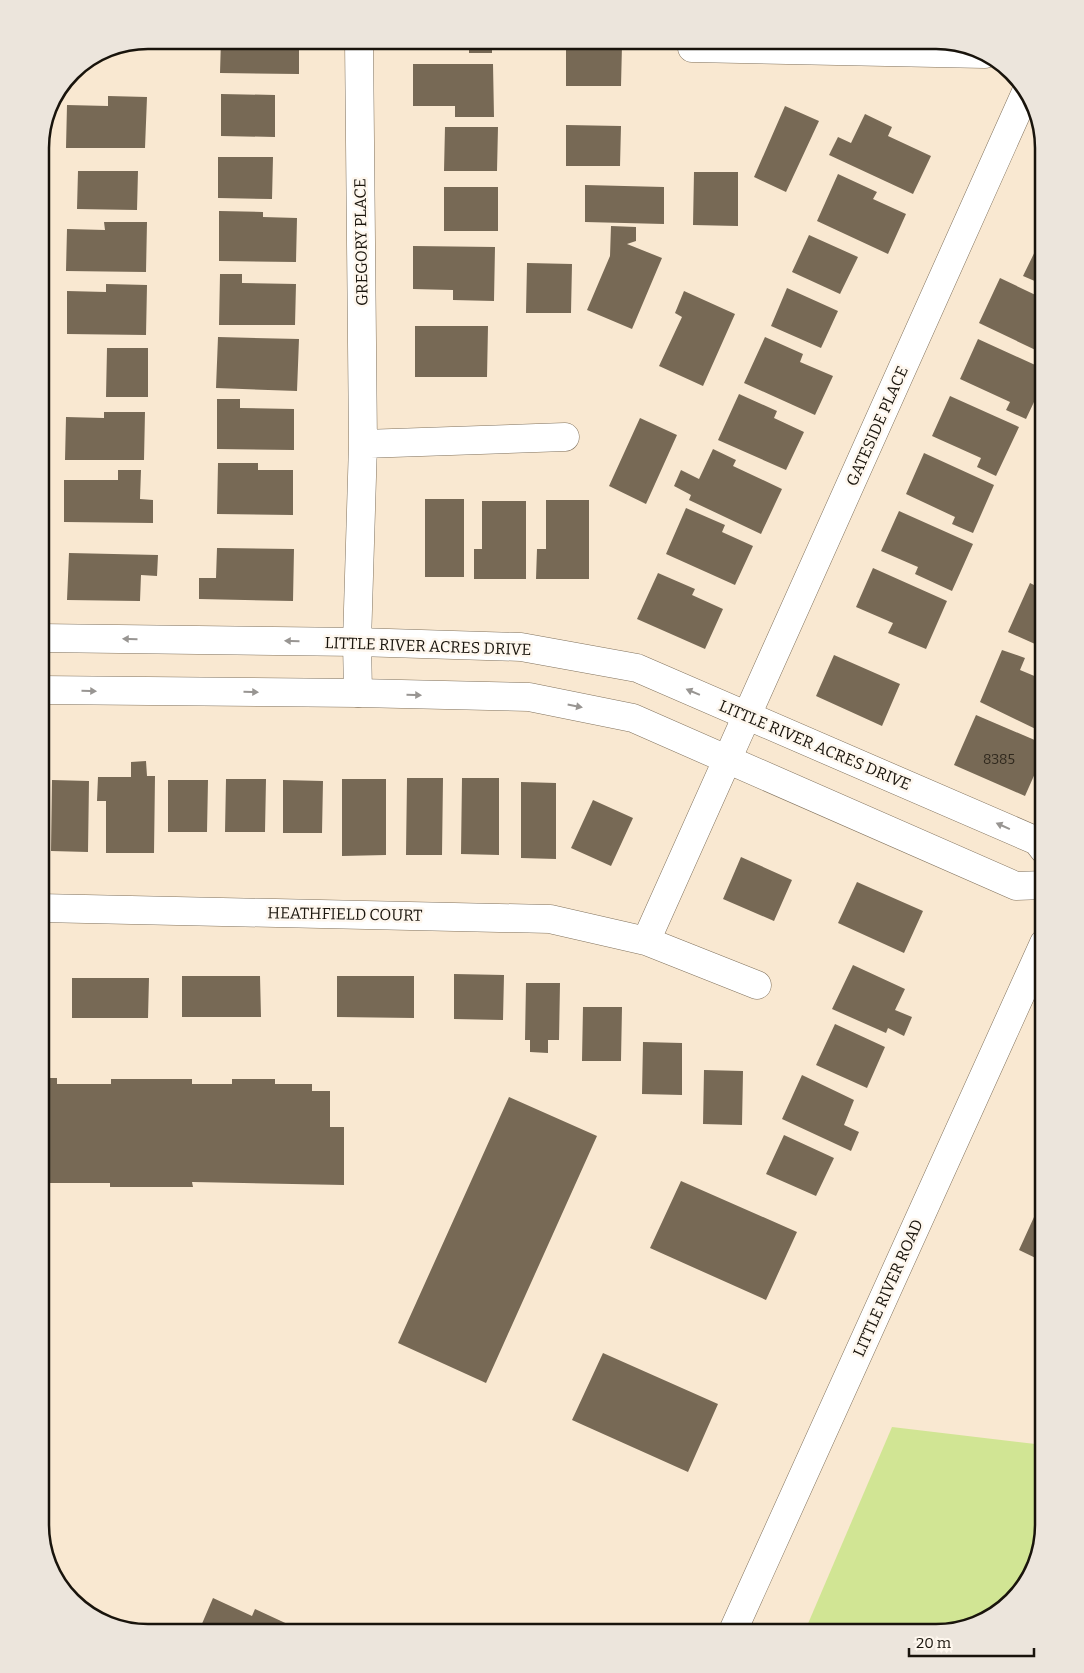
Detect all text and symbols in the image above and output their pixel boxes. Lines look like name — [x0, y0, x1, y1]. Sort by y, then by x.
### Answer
street label: GREGORY PLACE — [350, 178, 372, 306]
street label: GATESIDE PLACE — [842, 363, 912, 489]
street label: LITTLE RIVER ACRES DRIVE — [324, 633, 532, 659]
one-way arrow — [122, 635, 138, 643]
one-way arrow — [284, 637, 300, 645]
one-way arrow — [81, 687, 97, 695]
one-way arrow — [244, 688, 260, 696]
one-way arrow — [686, 688, 700, 696]
one-way arrow — [406, 691, 422, 699]
street label: LITTLE RIVER ACRES DRIVE — [716, 696, 914, 794]
one-way arrow — [568, 703, 584, 711]
house number: 8385 — [983, 751, 1015, 768]
one-way arrow — [996, 822, 1010, 830]
street label: HEATHFIELD COURT — [267, 903, 423, 925]
street label: LITTLE RIVER ROAD — [849, 1216, 927, 1360]
scale bar — [909, 1626, 1034, 1658]
text: 20 m — [916, 1634, 952, 1652]

